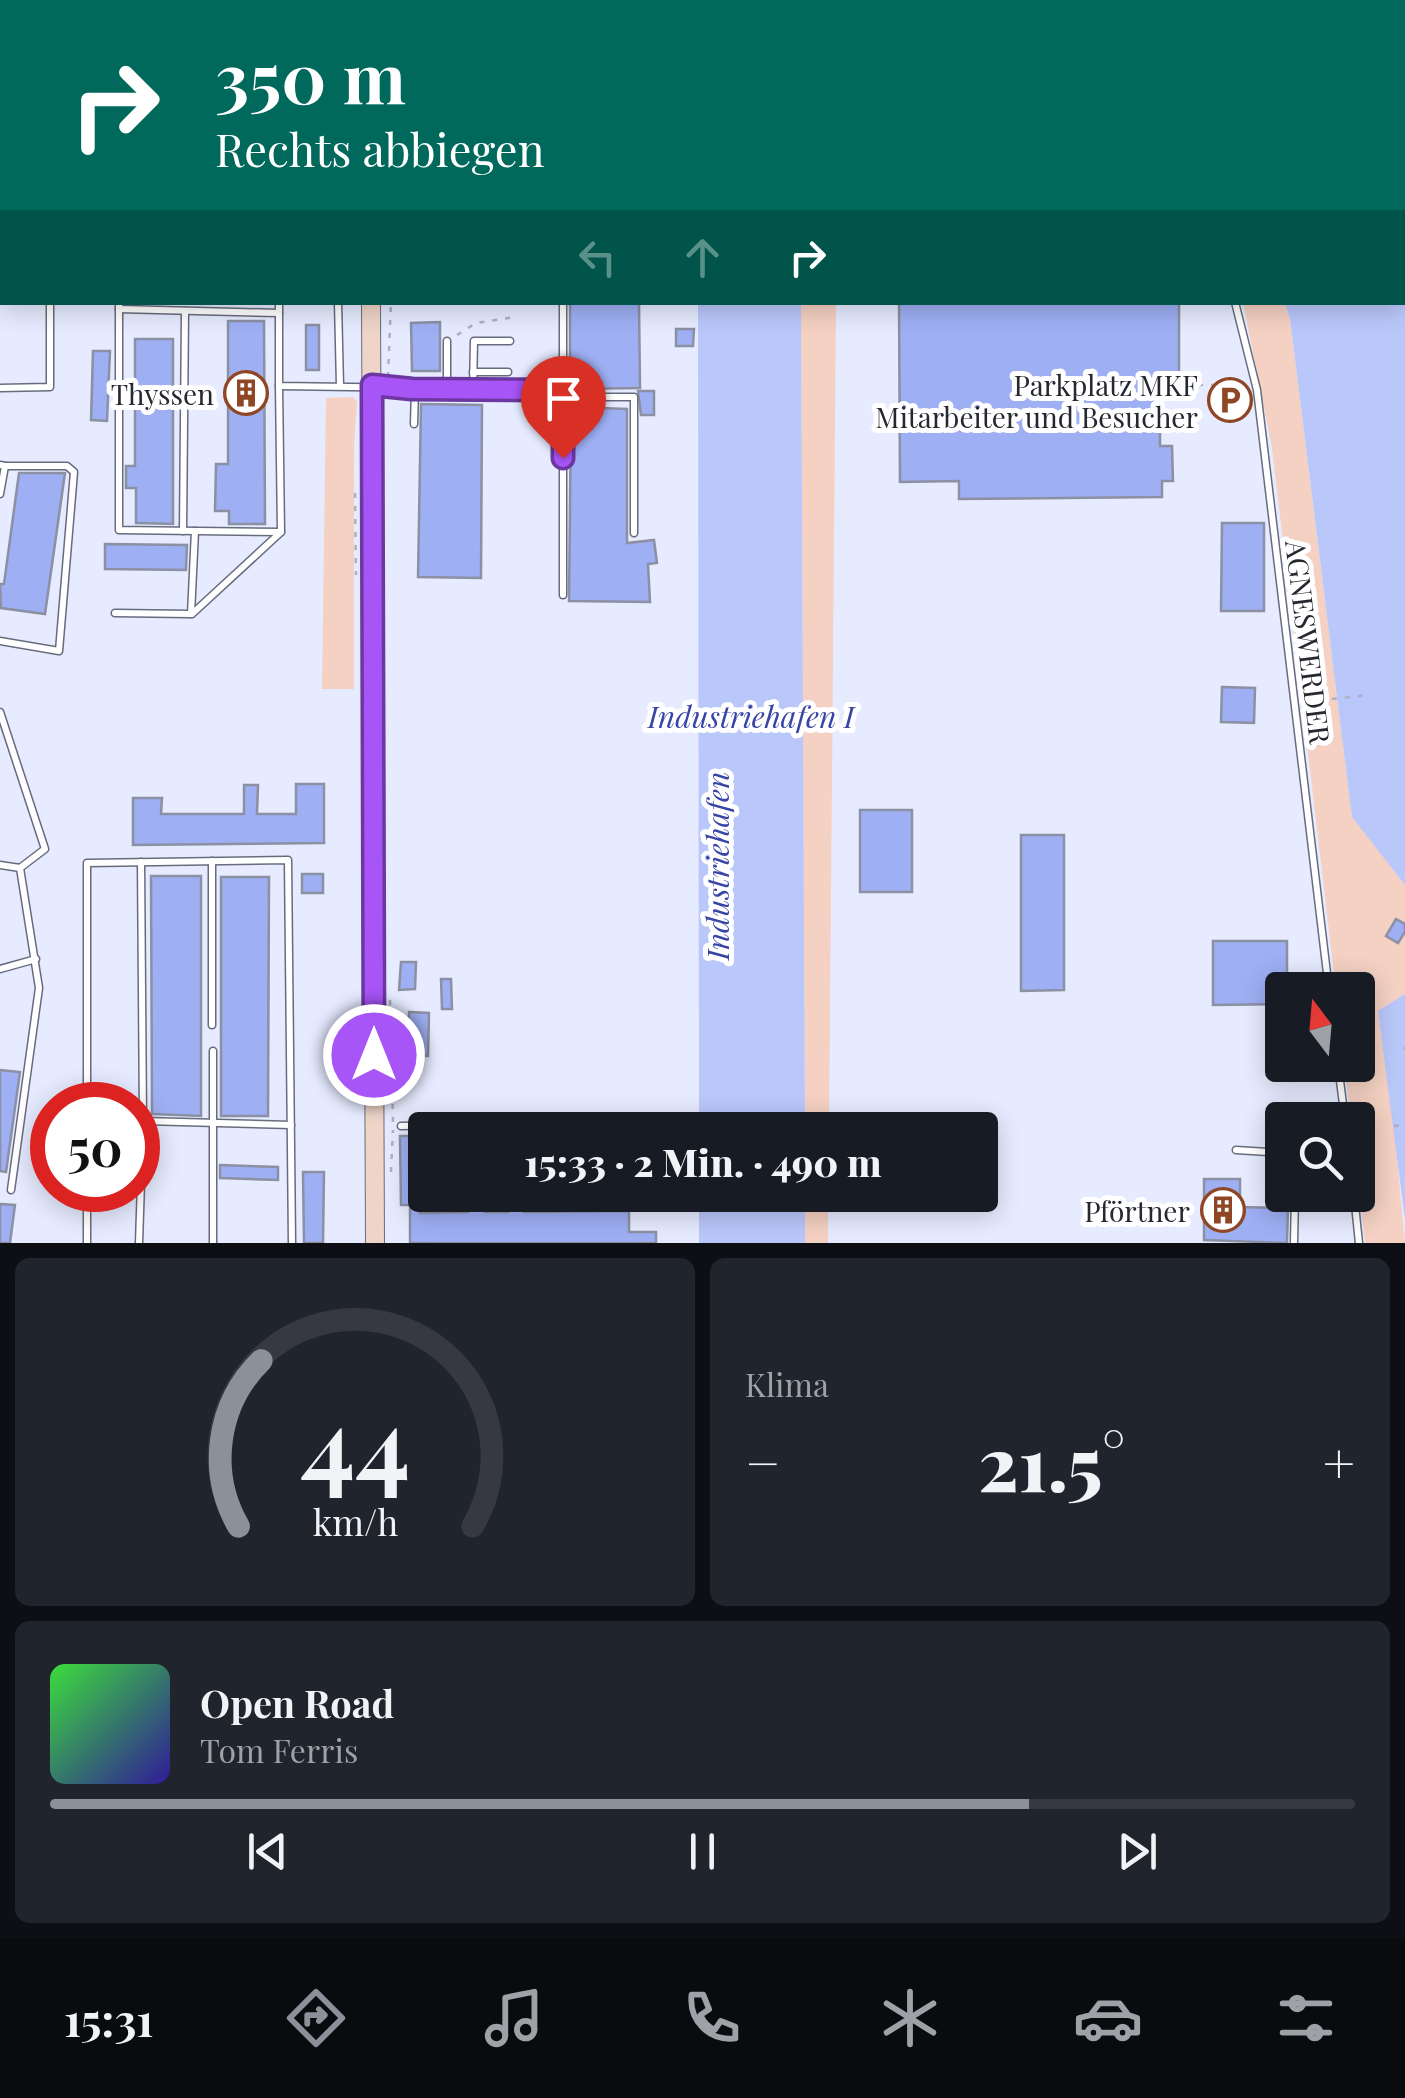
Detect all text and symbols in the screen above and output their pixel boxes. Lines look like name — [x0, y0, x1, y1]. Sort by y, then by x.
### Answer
text: 350 m — [215, 28, 406, 122]
icon: right — [50, 40, 180, 170]
text: Rechts abbiegen — [215, 118, 545, 178]
icon: left — [570, 230, 625, 285]
icon: ahead — [675, 230, 730, 285]
icon: right — [780, 230, 835, 285]
pin — [521, 356, 606, 459]
place label: Parkplatz MKF Mitarbeiter und Besucher — [875, 366, 1199, 435]
building icon: Thyssen — [223, 370, 269, 416]
icon: arrive — [536, 371, 591, 426]
place label: Thyssen — [111, 375, 214, 412]
parking icon: Parkplatz MKF Mitarbeiter und Besucher — [1207, 377, 1253, 423]
street label: AGNESWERDER — [1278, 537, 1340, 747]
water label: Industriehafen I — [647, 696, 857, 736]
water label: Industriehafen — [697, 772, 737, 961]
north arrow — [1265, 972, 1375, 1082]
map controls — [1265, 972, 1375, 1212]
position arrow — [322, 1003, 426, 1107]
speed limit sign: 50 — [30, 1082, 160, 1212]
button: search — [1265, 1102, 1375, 1212]
text: 15:33 · 2 Min. · 490 m — [524, 1136, 882, 1187]
building icon: Pförtner — [1200, 1187, 1246, 1233]
place label: Pförtner — [1084, 1192, 1191, 1229]
text: Klima — [745, 1362, 829, 1405]
text: 44 — [300, 1371, 410, 1510]
text: 21.5° — [978, 1411, 1125, 1511]
text: − — [745, 1424, 781, 1498]
text: + — [1323, 1424, 1355, 1498]
text: km/h — [312, 1497, 398, 1545]
text: Open Road — [200, 1677, 394, 1728]
text: Tom Ferris — [200, 1728, 358, 1771]
icon: previous — [240, 1824, 295, 1879]
icon: pause — [675, 1824, 730, 1879]
icon: next — [1110, 1824, 1165, 1879]
icon: directions — [281, 1983, 351, 2053]
icon: music — [479, 1983, 549, 2053]
icon: phone — [677, 1983, 747, 2053]
icon: climate — [875, 1983, 945, 2053]
icon: car — [1073, 1983, 1143, 2053]
icon: filters — [1271, 1983, 1341, 2053]
text: 15:31 — [64, 1988, 154, 2048]

